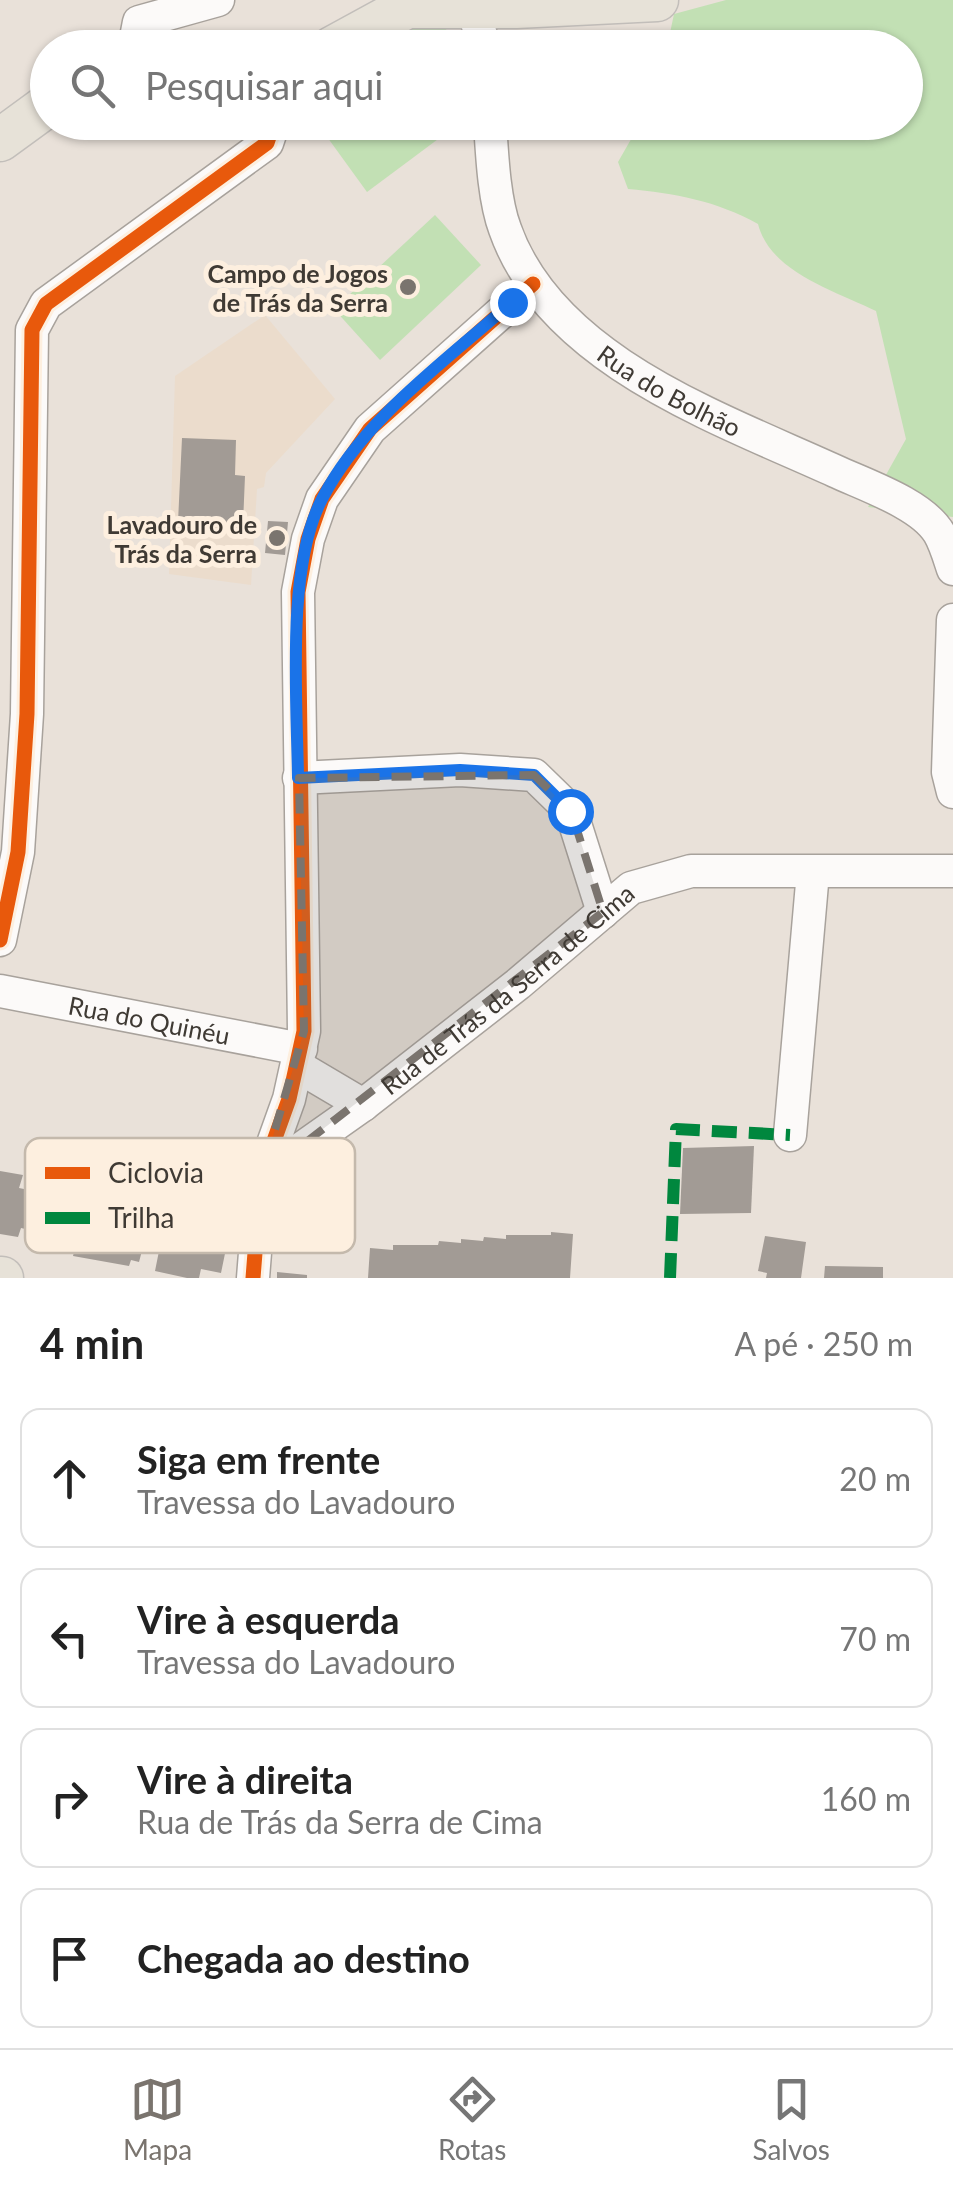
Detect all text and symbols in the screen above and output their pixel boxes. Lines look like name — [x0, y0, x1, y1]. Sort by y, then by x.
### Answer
search box — [30, 30, 923, 140]
icon: search — [65, 58, 120, 113]
text: Pesquisar aqui — [145, 62, 384, 108]
place label: Campo de Jogos de Trás da Serra — [207, 258, 388, 317]
marker: Campo de Jogos de Trás da Serra — [397, 276, 419, 298]
route end — [490, 280, 536, 326]
street label: Rua do Bolhão — [592, 338, 746, 442]
place label: Lavadouro de Trás da Serra — [106, 509, 257, 568]
marker: Lavadouro de Trás da Serra — [266, 527, 288, 549]
route start — [548, 789, 594, 835]
street label: Rua de Trás da Serra de Cima — [375, 877, 640, 1100]
street label: Rua do Quinéu — [66, 990, 232, 1050]
legend — [25, 1138, 355, 1253]
text: Ciclovia — [108, 1155, 204, 1189]
text: Trilha — [108, 1200, 175, 1234]
text: 4 min — [40, 1318, 144, 1368]
text: A pé · 250 m — [734, 1324, 913, 1363]
text: Siga em frente — [137, 1436, 380, 1482]
icon: ahead — [42, 1451, 97, 1506]
text: 20 m — [839, 1459, 911, 1498]
text: Travessa do Lavadouro — [137, 1482, 455, 1521]
text: Vire à esquerda — [137, 1596, 400, 1642]
icon: left — [42, 1611, 97, 1666]
text: 70 m — [839, 1619, 911, 1658]
text: Travessa do Lavadouro — [137, 1642, 455, 1681]
text: Vire à direita — [137, 1756, 353, 1802]
icon: right — [42, 1771, 97, 1826]
text: 160 m — [821, 1779, 911, 1818]
text: Rua de Trás da Serra de Cima — [137, 1802, 543, 1841]
icon: arrive — [42, 1931, 97, 1986]
text: Chegada ao destino — [137, 1935, 470, 1981]
tab: Mapa — [123, 2072, 192, 2166]
tab: Rotas — [438, 2072, 506, 2166]
tab: Salvos — [752, 2072, 830, 2166]

